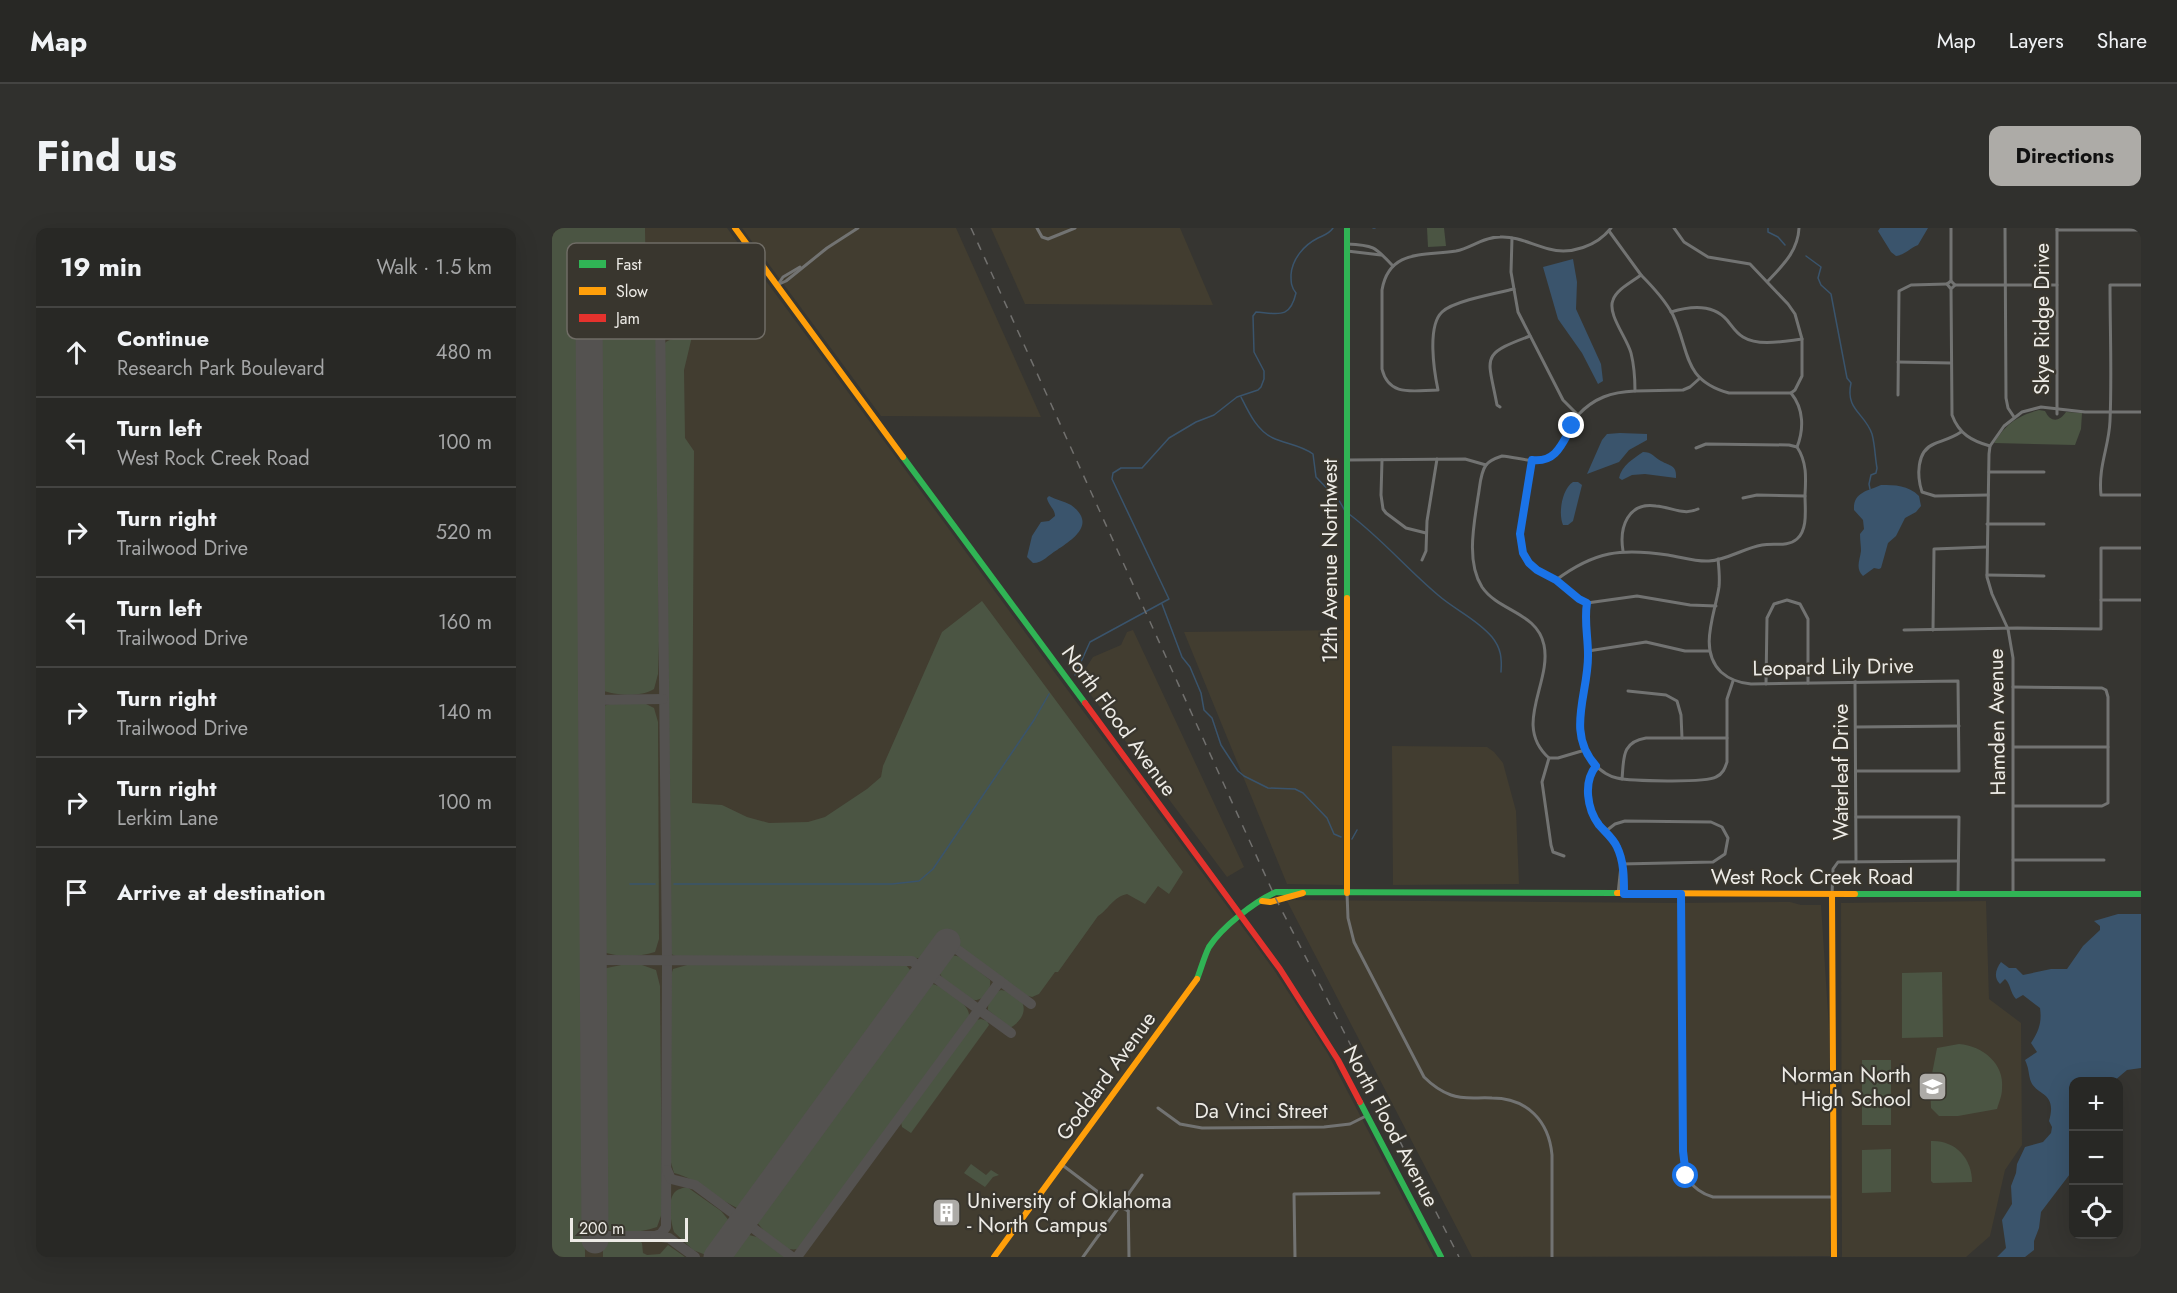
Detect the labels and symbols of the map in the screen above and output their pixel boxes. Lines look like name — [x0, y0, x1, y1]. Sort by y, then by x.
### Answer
legend — [567, 243, 765, 339]
street label: Skye Ridge Drive — [2027, 243, 2057, 395]
text: Fast — [616, 253, 642, 276]
text: Slow — [616, 280, 648, 303]
text: Jam — [614, 307, 640, 330]
route end — [1558, 412, 1584, 438]
street label: 12th Avenue Northwest — [1315, 459, 1345, 663]
street label: North Flood Avenue — [1054, 640, 1184, 802]
street label: Hamden Avenue — [1981, 648, 2013, 796]
street label: Leopard Lily Drive — [1752, 651, 1914, 683]
street label: Waterleaf Drive — [1826, 704, 1856, 840]
street label: West Rock Creek Road — [1711, 862, 1913, 892]
street label: Goddard Avenue — [1049, 1005, 1163, 1147]
street label: North Flood Avenue — [1336, 1040, 1446, 1212]
place label: Norman North High School — [1781, 1060, 1911, 1114]
school or university icon: Norman North High School — [1916, 1071, 1948, 1103]
street label: Da Vinci Street — [1195, 1096, 1327, 1126]
route start — [1672, 1162, 1698, 1188]
place label: University of Oklahoma - North Campus — [967, 1186, 1172, 1240]
building icon: University of Oklahoma - North Campus — [930, 1197, 962, 1229]
scale bar — [570, 1215, 688, 1242]

